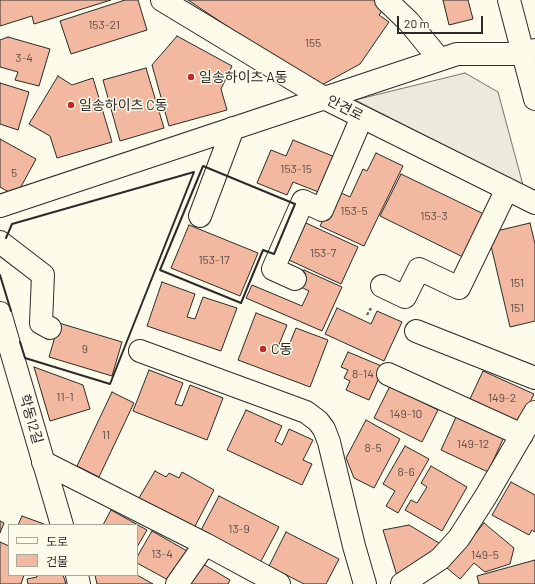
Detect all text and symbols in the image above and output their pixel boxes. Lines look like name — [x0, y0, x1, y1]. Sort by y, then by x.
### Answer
scale bar — [399, 8, 485, 34]
text: 20 m — [404, 16, 430, 30]
house number: 153-21 — [88, 18, 120, 32]
house number: 155 — [305, 36, 321, 50]
house number: 3-4 — [15, 51, 33, 65]
place label: 일송하이츠 A동 — [199, 69, 288, 85]
marker: 일송하이츠 A동 — [186, 72, 196, 82]
street label: 안견로 — [324, 92, 366, 124]
place label: 일송하이츠 C동 — [79, 97, 168, 113]
marker: 일송하이츠 C동 — [66, 100, 76, 110]
house number: 153-15 — [280, 162, 312, 176]
house number: 5 — [11, 166, 17, 180]
house number: 153-5 — [340, 204, 368, 218]
house number: 153-3 — [420, 209, 448, 223]
house number: 153-7 — [310, 246, 336, 260]
house number: 153-17 — [198, 253, 230, 267]
house number: 151 — [510, 276, 524, 290]
house number: 151 — [510, 301, 524, 315]
place label: C동 — [271, 341, 292, 357]
house number: 9 — [82, 342, 88, 356]
marker: C동 — [258, 344, 268, 354]
house number: 8-14 — [352, 367, 374, 381]
house number: 11-1 — [56, 390, 74, 404]
house number: 149-2 — [488, 391, 516, 405]
street label: 학동12길 — [16, 392, 46, 446]
house number: 149-10 — [390, 407, 422, 421]
house number: 11 — [102, 428, 110, 442]
house number: 149-12 — [457, 437, 489, 451]
house number: 8-5 — [364, 441, 382, 455]
house number: 8-6 — [397, 465, 415, 479]
house number: 13-9 — [228, 522, 250, 536]
legend — [8, 524, 138, 576]
text: 도로 — [46, 534, 68, 548]
house number: 13-4 — [151, 547, 173, 561]
house number: 149-5 — [471, 548, 499, 562]
text: 건물 — [46, 554, 68, 568]

